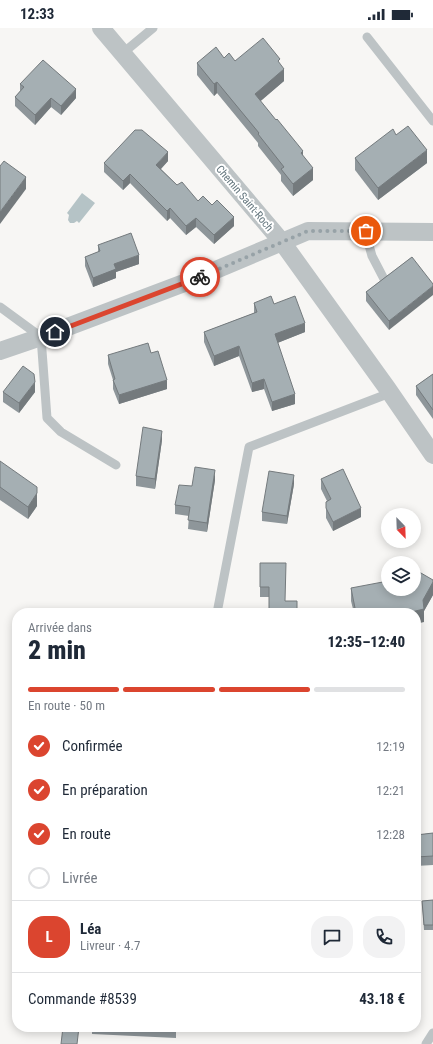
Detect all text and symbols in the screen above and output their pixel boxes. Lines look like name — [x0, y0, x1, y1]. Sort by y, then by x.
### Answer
text: 12:33 — [20, 5, 54, 23]
street label: Chemin Saint-Roch — [213, 163, 276, 234]
pin — [349, 214, 383, 248]
icon: bag — [355, 220, 377, 242]
courier — [180, 257, 220, 297]
icon: bike — [189, 266, 211, 288]
pin — [38, 315, 72, 349]
icon: home — [44, 321, 66, 343]
north arrow — [381, 508, 421, 548]
map controls — [381, 508, 421, 596]
button: layers — [381, 556, 421, 596]
text: Arrivée dans — [28, 620, 92, 635]
text: 12:35–12:40 — [327, 633, 405, 651]
text: 2 min — [28, 635, 86, 665]
text: En route · 50 m — [28, 698, 105, 713]
icon: check — [28, 735, 50, 757]
text: Confirmée — [62, 737, 123, 755]
text: 12:19 — [376, 739, 405, 754]
icon: check — [28, 779, 50, 801]
text: En préparation — [62, 781, 148, 799]
text: 12:21 — [376, 783, 405, 798]
icon: check — [28, 823, 50, 845]
text: En route — [62, 825, 111, 843]
text: 12:28 — [376, 827, 405, 842]
text: Livrée — [62, 869, 98, 887]
button: chat — [311, 916, 353, 958]
button: phone — [363, 916, 405, 958]
text: Léa — [80, 920, 101, 938]
text: L — [45, 928, 53, 946]
text: Livreur · 4.7 — [80, 938, 140, 953]
text: Commande #8539 — [28, 990, 137, 1008]
text: 43.18 € — [359, 990, 405, 1008]

